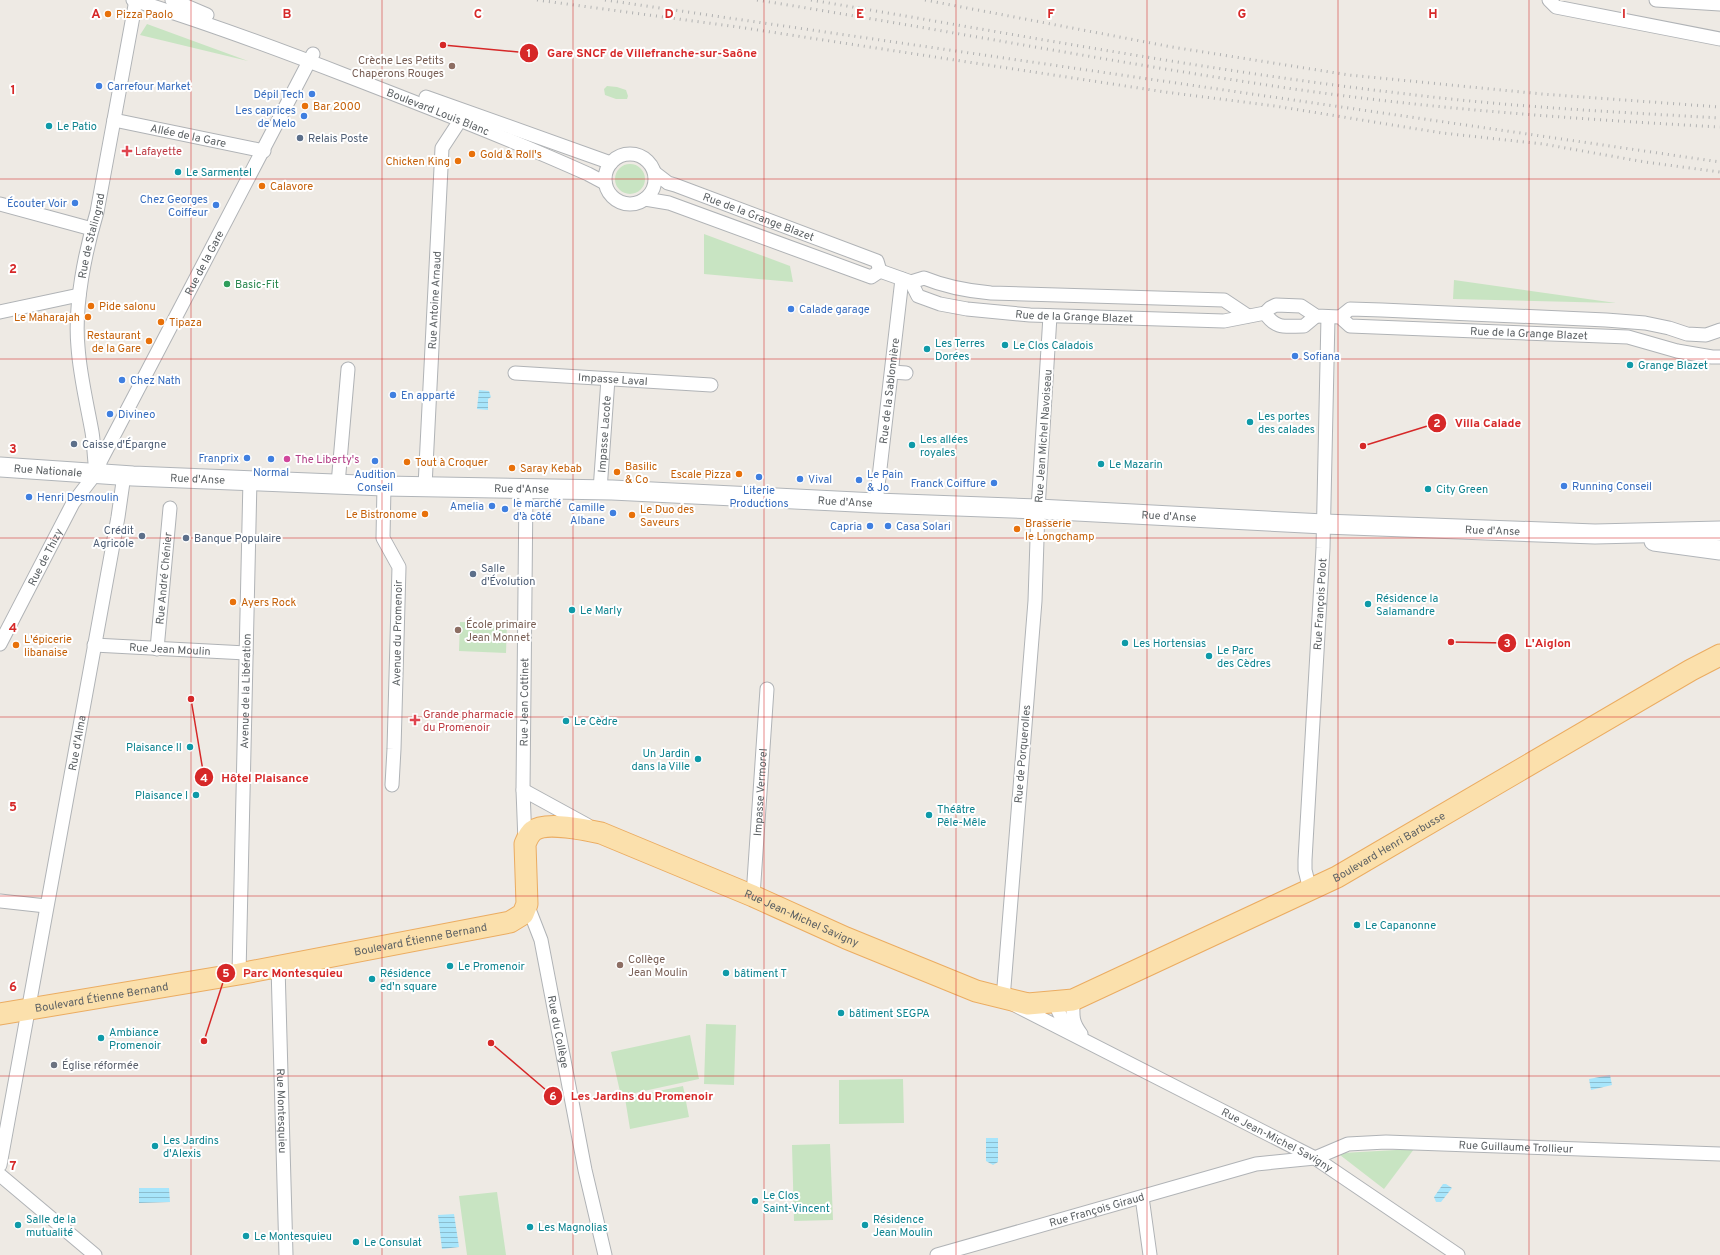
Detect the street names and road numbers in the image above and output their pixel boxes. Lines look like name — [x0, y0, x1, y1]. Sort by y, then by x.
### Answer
street label: Boulevard Louis Blanc — [384, 86, 491, 139]
street label: Allée de la Gare — [149, 122, 227, 151]
street label: Rue de la Grange Blazet — [701, 190, 816, 245]
street label: Rue de Stalingrad — [76, 192, 108, 280]
street label: Rue de la Gare — [182, 228, 228, 298]
street label: Rue Antoine Arnaud — [426, 251, 445, 350]
street label: Rue de la Grange Blazet — [1015, 308, 1133, 326]
street label: Rue de la Grange Blazet — [1470, 325, 1588, 343]
street label: Rue de la Sablonnière — [877, 337, 903, 445]
street label: Rue Jean Michel Navoiseau — [1032, 369, 1056, 503]
street label: Impasse Laval — [578, 371, 648, 389]
street label: Impasse Lacote — [595, 395, 615, 473]
street label: Rue Nationale — [13, 462, 83, 481]
street label: Rue d'Anse — [170, 471, 225, 488]
street label: Rue d'Anse — [494, 482, 549, 497]
street label: Rue d'Anse — [817, 494, 873, 511]
street label: Rue d'Anse — [1141, 508, 1197, 525]
street label: Rue d'Anse — [1465, 523, 1520, 539]
street label: Rue de Thizy — [25, 526, 67, 589]
street label: Rue André Chénier — [153, 531, 176, 625]
street label: Rue François Polot — [1311, 558, 1330, 650]
street label: Avenue du Promenoir — [390, 579, 406, 686]
street label: Avenue de la Libération — [238, 633, 255, 749]
street label: Rue Jean Moulin — [129, 641, 211, 659]
street label: Rue Jean Cottinet — [517, 658, 532, 746]
street label: Rue de Porquerolles — [1012, 704, 1034, 804]
street label: Rue d'Alma — [66, 714, 90, 772]
street label: Impasse Vermorel — [751, 748, 771, 837]
street label: Boulevard Henri Barbusse — [1331, 809, 1448, 886]
street label: Rue Jean-Michel Savigny — [742, 887, 861, 951]
street label: Boulevard Étienne Bernand — [353, 921, 488, 960]
street label: Boulevard Étienne Bernand — [34, 980, 170, 1016]
street label: Rue du Collège — [544, 994, 571, 1070]
street label: Rue Montesquieu — [273, 1068, 289, 1154]
street label: Rue Jean-Michel Savigny — [1219, 1105, 1335, 1176]
street label: Rue Guillaume Trollieur — [1458, 1139, 1574, 1157]
street label: Rue François Giraud — [1048, 1190, 1146, 1231]

